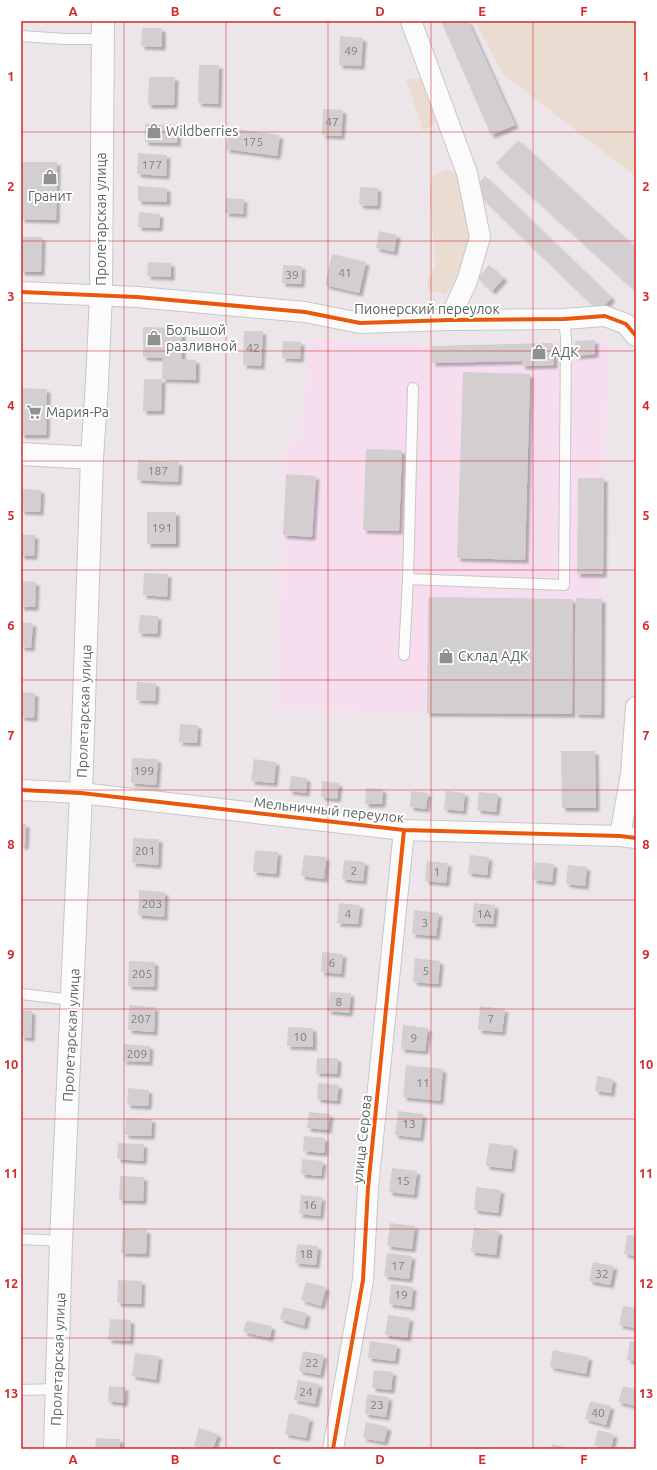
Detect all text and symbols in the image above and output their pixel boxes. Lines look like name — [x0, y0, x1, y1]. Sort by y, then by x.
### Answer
text: A — [68, 4, 78, 18]
text: B — [171, 4, 180, 18]
text: C — [273, 4, 282, 18]
text: D — [375, 4, 385, 18]
text: E — [478, 4, 486, 18]
text: F — [580, 4, 588, 18]
house number: 49 — [344, 44, 358, 57]
text: 1 — [7, 69, 15, 83]
text: 1 — [642, 69, 650, 83]
house number: 47 — [325, 115, 339, 128]
shop icon: Wildberries — [145, 122, 163, 140]
place label: Wildberries — [166, 123, 238, 139]
house number: 175 — [243, 135, 263, 148]
street label: Пролетарская улица — [93, 152, 109, 286]
house number: 177 — [142, 158, 162, 171]
shop icon: Гранит — [41, 168, 59, 186]
text: 2 — [7, 179, 15, 193]
text: 2 — [642, 179, 650, 193]
place label: Гранит — [28, 188, 72, 204]
house number: 41 — [338, 266, 352, 279]
house number: 39 — [285, 268, 299, 281]
text: 3 — [7, 289, 15, 303]
text: 3 — [642, 289, 650, 303]
street label: Пионерский переулок — [354, 301, 500, 317]
place label: Большой разливной — [166, 322, 237, 354]
shop icon: Большой разливной — [145, 329, 163, 347]
house number: 42 — [246, 341, 260, 354]
shop icon: АДК — [530, 343, 548, 361]
place label: АДК — [551, 344, 579, 360]
text: 4 — [7, 398, 15, 412]
text: 4 — [642, 398, 650, 412]
supermarket icon: Мария-Ра — [25, 403, 43, 421]
place label: Мария-Ра — [46, 404, 109, 420]
house number: 187 — [148, 464, 168, 477]
text: 5 — [7, 508, 15, 522]
text: 5 — [642, 508, 650, 522]
house number: 191 — [152, 521, 172, 534]
text: 6 — [7, 618, 15, 632]
text: 6 — [642, 618, 650, 632]
street label: Пролетарская улица — [74, 644, 94, 778]
shop icon: Склад АДК — [437, 647, 455, 665]
place label: Склад АДК — [458, 648, 529, 664]
text: 7 — [7, 728, 15, 742]
text: 7 — [642, 728, 650, 742]
house number: 199 — [134, 764, 154, 777]
street label: Мельничный переулок — [253, 794, 405, 826]
text: 8 — [7, 837, 15, 851]
text: 8 — [642, 837, 650, 851]
house number: 201 — [135, 844, 155, 857]
house number: 2 — [351, 864, 357, 877]
house number: 1 — [434, 865, 440, 878]
house number: 203 — [142, 897, 162, 910]
house number: 4 — [345, 907, 352, 920]
house number: 1А — [477, 907, 491, 920]
house number: 3 — [422, 916, 428, 929]
text: 9 — [7, 947, 15, 961]
text: 9 — [642, 947, 650, 961]
house number: 6 — [329, 956, 336, 969]
house number: 5 — [423, 964, 429, 977]
house number: 205 — [132, 967, 152, 980]
street label: Пролетарская улица — [60, 968, 82, 1102]
house number: 8 — [336, 995, 343, 1008]
house number: 207 — [131, 1012, 151, 1025]
house number: 7 — [488, 1012, 494, 1025]
house number: 10 — [293, 1030, 307, 1043]
house number: 9 — [411, 1031, 417, 1044]
house number: 209 — [127, 1047, 147, 1060]
text: 10 — [4, 1057, 18, 1071]
text: 10 — [639, 1057, 653, 1071]
house number: 11 — [416, 1076, 430, 1089]
street label: улица Серова — [349, 1094, 375, 1184]
house number: 13 — [402, 1117, 416, 1130]
text: 11 — [4, 1166, 18, 1180]
text: 11 — [639, 1166, 653, 1180]
house number: 15 — [396, 1174, 410, 1187]
house number: 16 — [303, 1198, 317, 1211]
house number: 18 — [299, 1247, 313, 1260]
house number: 17 — [391, 1259, 405, 1272]
house number: 32 — [595, 1267, 609, 1280]
text: 12 — [4, 1276, 18, 1290]
text: 12 — [639, 1276, 653, 1290]
house number: 19 — [394, 1288, 408, 1301]
street label: Пролетарская улица — [48, 1292, 68, 1426]
house number: 22 — [305, 1356, 319, 1369]
house number: 24 — [299, 1385, 313, 1398]
text: 13 — [4, 1386, 18, 1400]
text: 13 — [639, 1386, 653, 1400]
house number: 23 — [370, 1398, 384, 1411]
house number: 40 — [591, 1406, 605, 1419]
text: A — [68, 1452, 78, 1466]
text: B — [171, 1452, 180, 1466]
text: C — [273, 1452, 282, 1466]
text: D — [375, 1452, 385, 1466]
text: E — [478, 1452, 486, 1466]
text: F — [580, 1452, 588, 1466]

